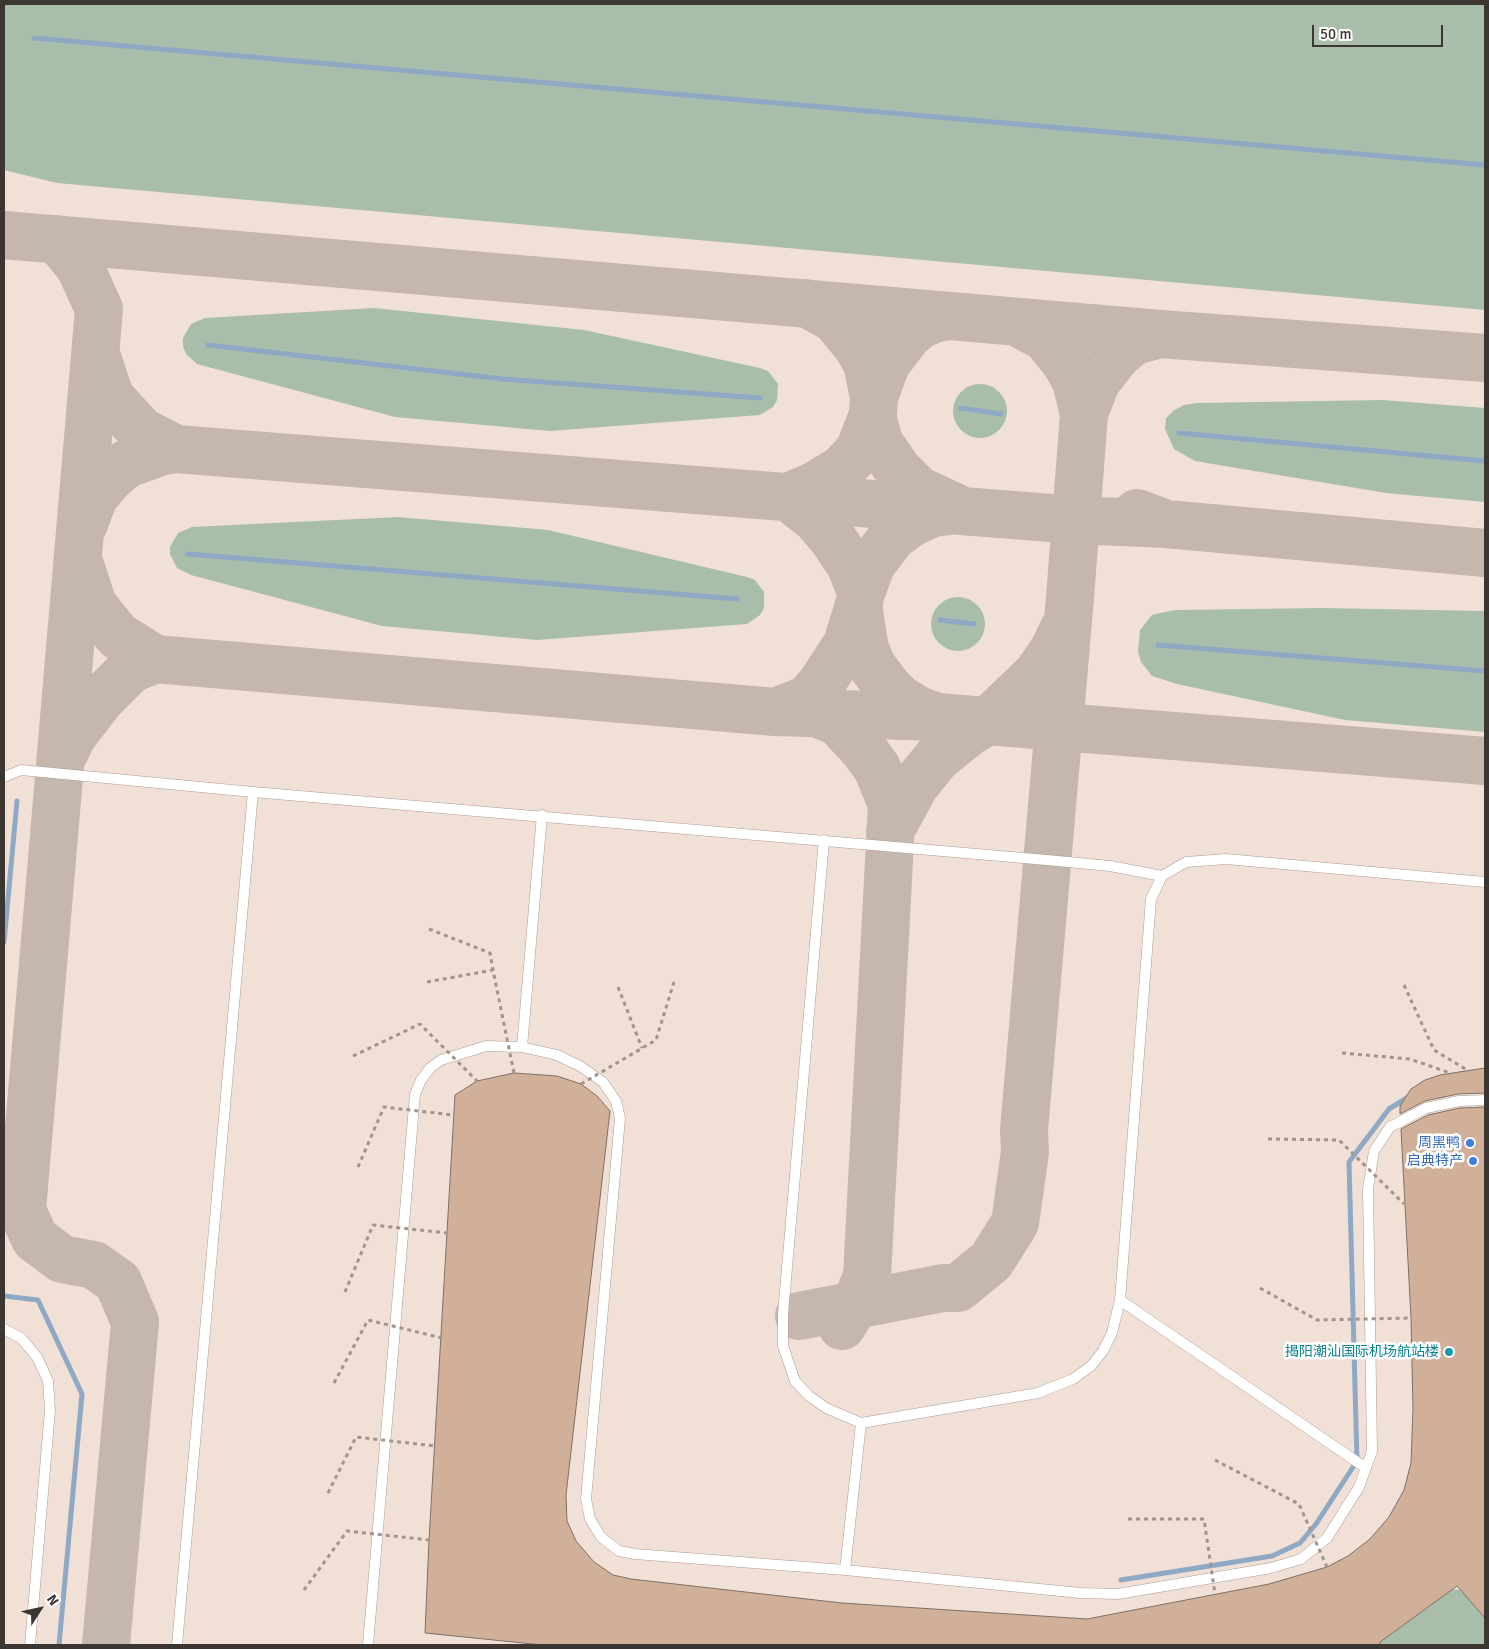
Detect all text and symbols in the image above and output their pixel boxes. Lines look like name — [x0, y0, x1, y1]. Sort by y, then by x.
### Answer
scale bar — [1314, 15, 1445, 47]
text: 50 m — [1320, 25, 1351, 43]
place label: 周黑鸭 — [1418, 1135, 1460, 1151]
marker: 周黑鸭 — [1464, 1137, 1476, 1149]
place label: 启典特产 — [1407, 1153, 1463, 1169]
marker: 启典特产 — [1467, 1155, 1479, 1167]
place label: 揭阳潮汕国际机场航站楼 — [1285, 1344, 1439, 1360]
marker: 揭阳潮汕国际机场航站楼 — [1443, 1346, 1455, 1358]
north arrow — [15, 1584, 65, 1634]
text: N — [43, 1591, 62, 1609]

